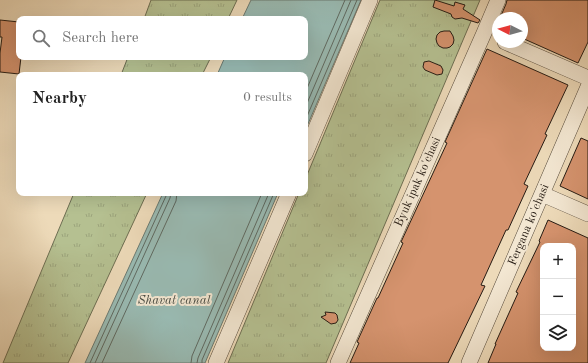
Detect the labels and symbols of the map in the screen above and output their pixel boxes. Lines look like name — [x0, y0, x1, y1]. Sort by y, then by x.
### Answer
north arrow — [492, 12, 528, 48]
street label: Byuk ipak ko'chasi — [393, 135, 443, 229]
street label: Fergana ko'chasi — [506, 183, 552, 267]
water label: Shavat canal — [138, 294, 211, 307]

